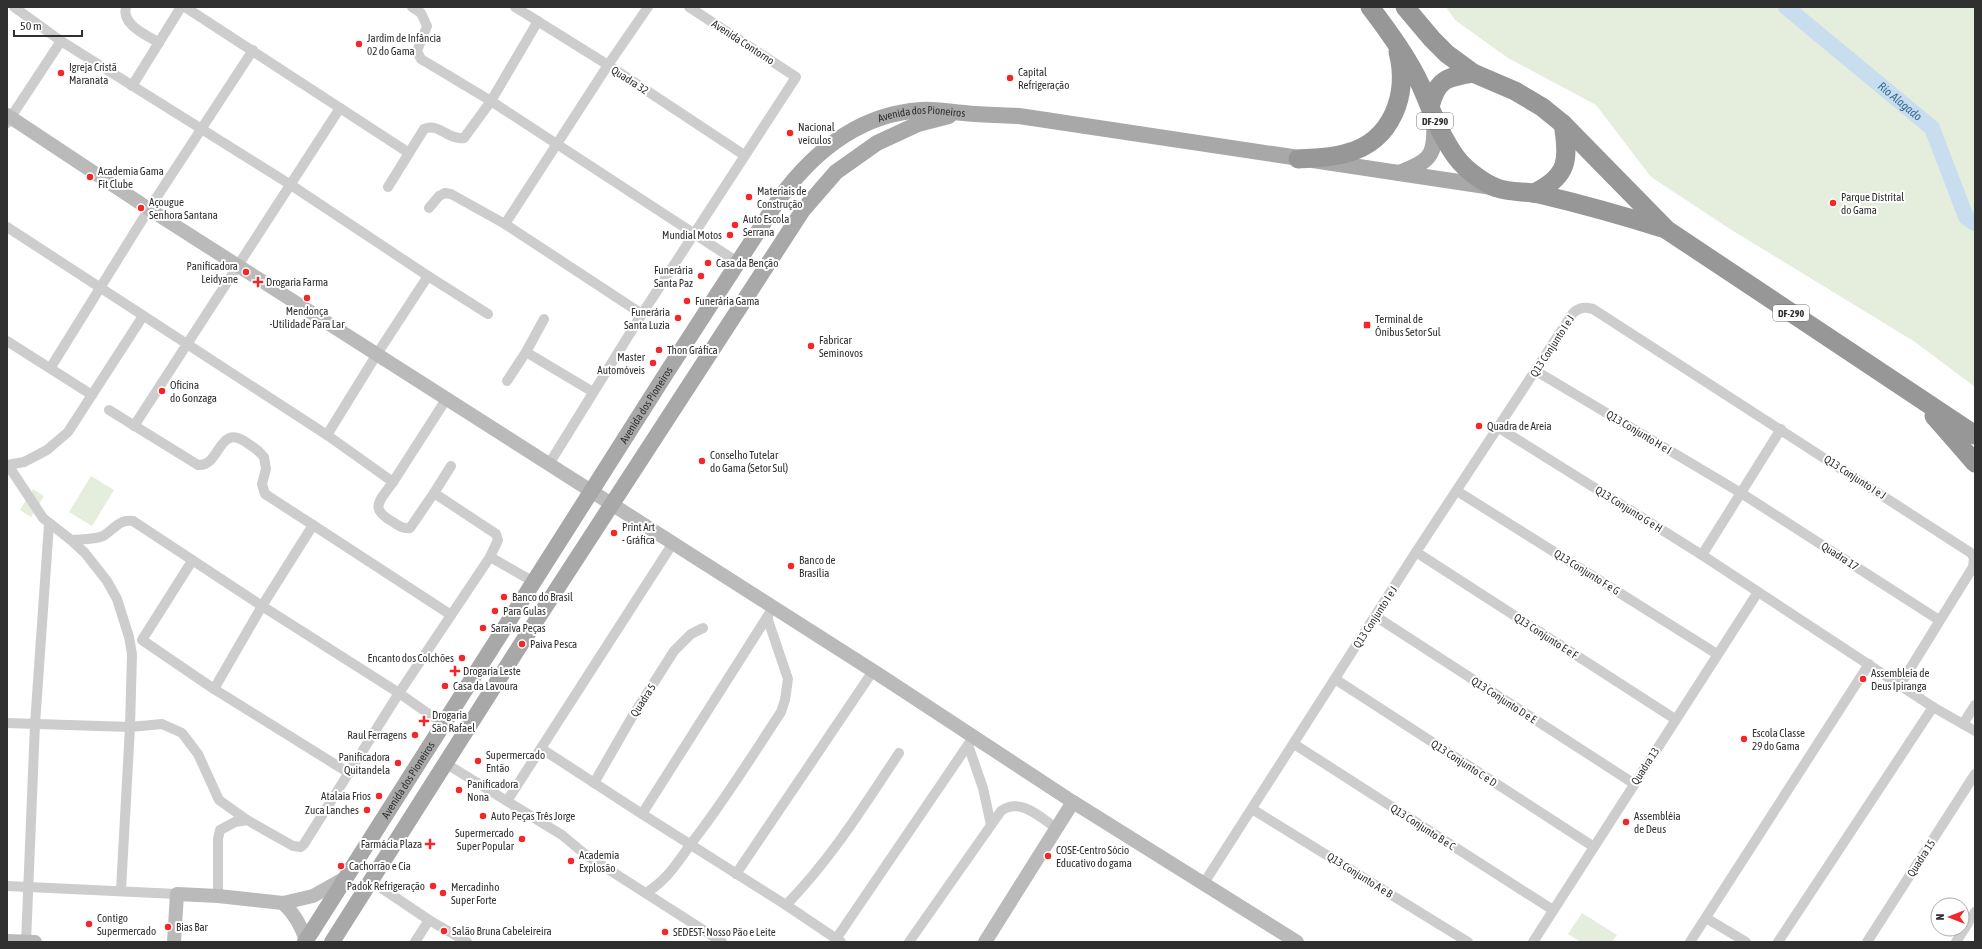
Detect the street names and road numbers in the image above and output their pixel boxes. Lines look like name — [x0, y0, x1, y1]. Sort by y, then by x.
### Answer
street label: Avenida Contorno — [710, 17, 776, 67]
street label: Quadra 32 — [609, 64, 651, 96]
street label: Avenida dos Pioneiros — [876, 104, 966, 124]
road number: DF-290 — [1417, 113, 1453, 129]
road number: DF-290 — [1773, 305, 1809, 321]
street label: Q13 Conjunto I e J — [1528, 313, 1576, 379]
street label: Avenida dos Pioneiros — [617, 364, 675, 446]
street label: Q13 Conjunto H e I — [1604, 408, 1674, 456]
street label: Q13 Conjunto I e J — [1822, 453, 1888, 501]
street label: Q13 Conjunto G e H — [1593, 484, 1665, 534]
street label: Quadra 17 — [1819, 540, 1861, 572]
street label: Q13 Conjunto F e G — [1552, 547, 1622, 597]
street label: Q13 Conjunto I e J — [1351, 584, 1399, 650]
street label: Q13 Conjunto E e F — [1512, 611, 1581, 661]
street label: Q13 Conjunto D e E — [1469, 674, 1539, 726]
street label: Quadra 5 — [628, 681, 658, 719]
street label: Q13 Conjunto C e D — [1429, 737, 1499, 789]
street label: Avenida dos Pioneiros — [379, 739, 437, 820]
street label: Quadra 13 — [1629, 745, 1661, 787]
street label: Q13 Conjunto B e C — [1388, 802, 1458, 852]
street label: Quadra 15 — [1905, 837, 1937, 879]
street label: Q13 Conjunto A e B — [1325, 850, 1396, 900]

